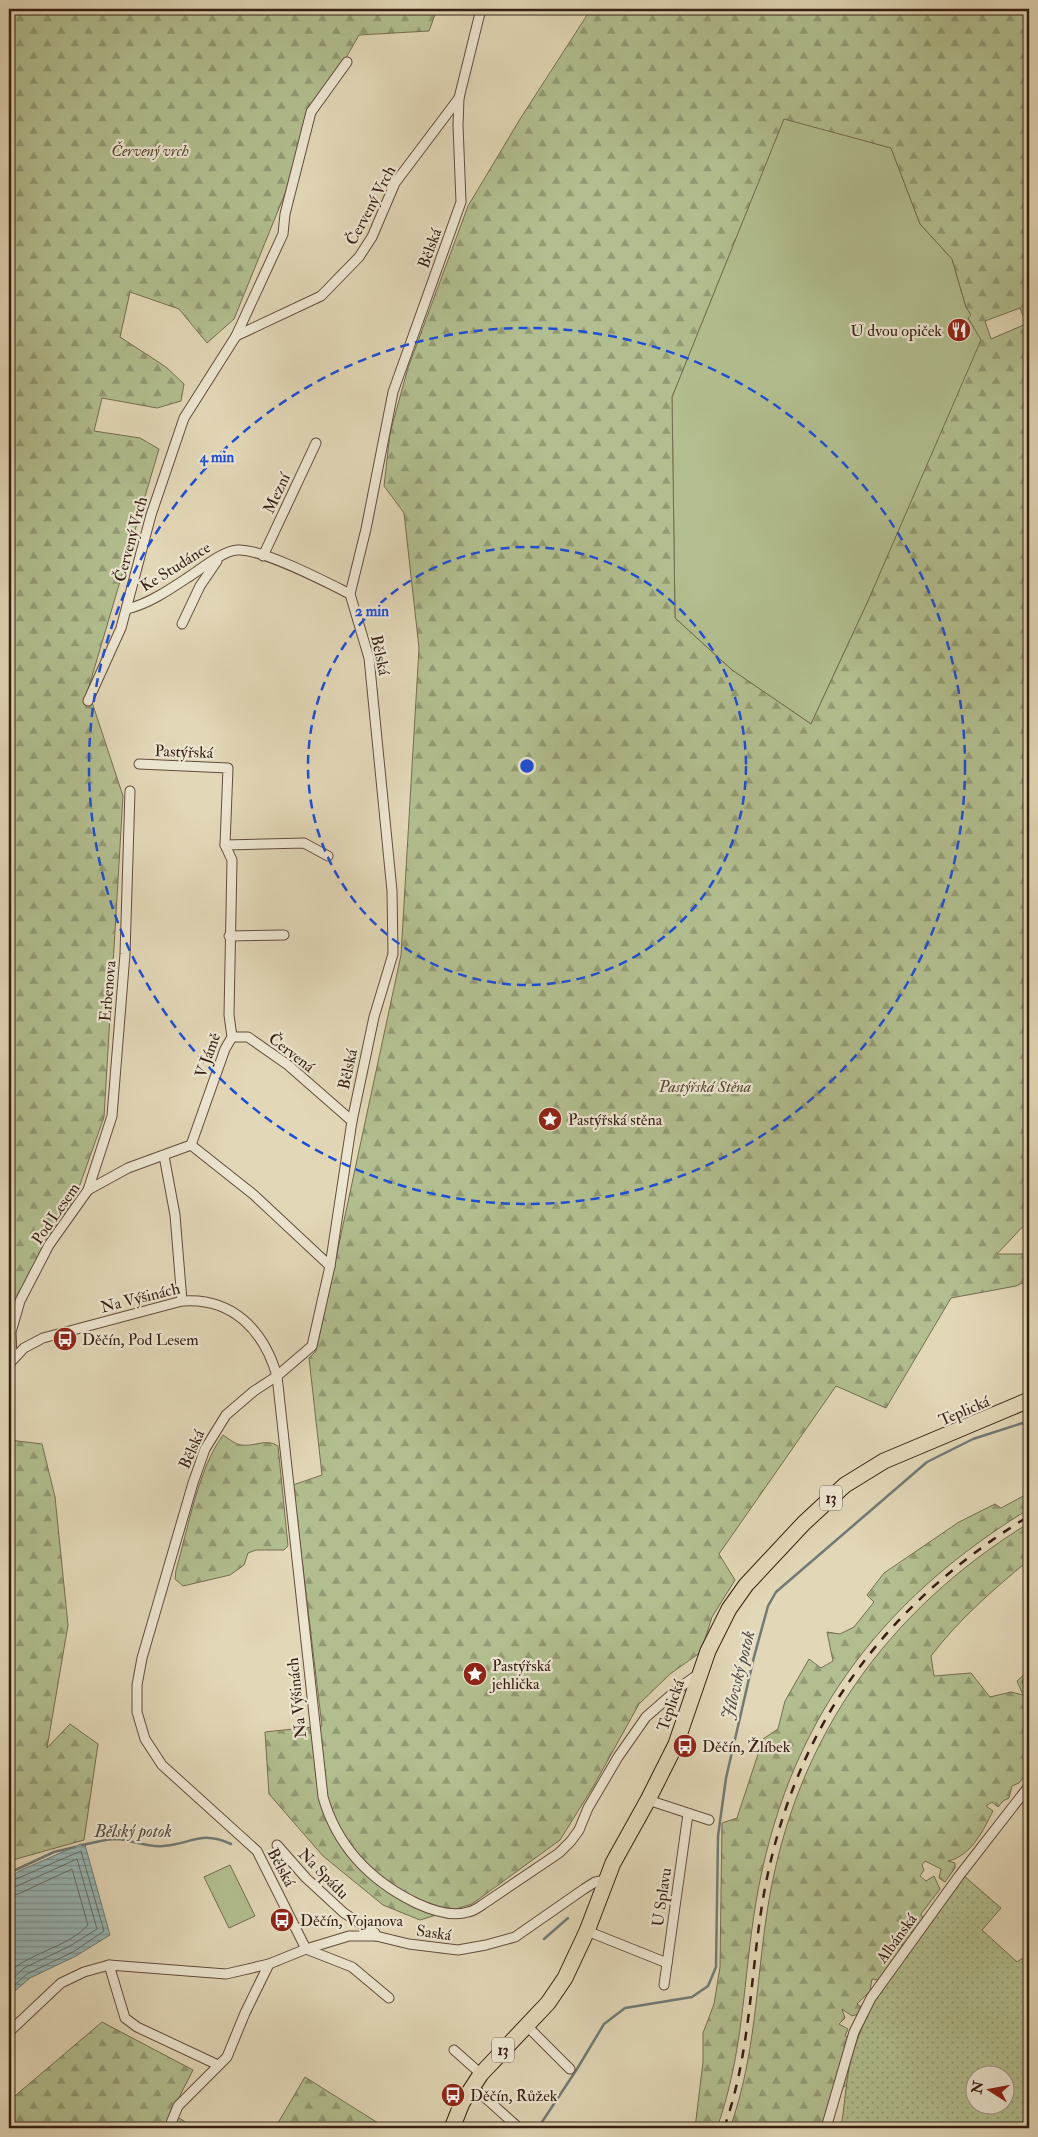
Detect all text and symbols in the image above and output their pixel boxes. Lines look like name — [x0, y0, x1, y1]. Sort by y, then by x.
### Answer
park label: Červený vrch — [111, 141, 189, 161]
street label: Červený Vrch — [341, 161, 400, 249]
street label: Bělská — [414, 225, 446, 271]
restaurant icon: U dvou opiček — [946, 317, 972, 343]
place label: U dvou opiček — [851, 321, 942, 342]
text: 4 min — [199, 448, 235, 467]
street label: Mezní — [259, 469, 296, 517]
street label: Červený Vrch — [109, 494, 152, 584]
street label: Ke Studánce — [137, 537, 215, 596]
text: 2 min — [355, 602, 389, 621]
street label: Bělská — [366, 633, 394, 678]
street label: Pastýřská — [154, 741, 214, 763]
centre of rings — [518, 757, 536, 775]
street label: Erbenova — [95, 959, 121, 1022]
street label: Červená — [264, 1028, 319, 1077]
street label: V Jámě — [191, 1030, 226, 1081]
street label: Bělská — [334, 1047, 362, 1091]
park label: Pastýřská Stěna — [658, 1077, 751, 1097]
place icon: Pastýřská stěna — [537, 1106, 563, 1132]
place label: Pastýřská stěna — [568, 1110, 663, 1130]
street label: Pod Lesem — [27, 1178, 85, 1248]
street label: Na Výšinách — [98, 1278, 183, 1317]
bus stop icon: Děčín, Pod Lesem — [52, 1326, 78, 1352]
place label: Děčín, Pod Lesem — [82, 1330, 199, 1350]
street label: Teplická — [936, 1391, 994, 1431]
street label: Bělská — [174, 1426, 210, 1472]
road number: 13 — [820, 1486, 842, 1510]
water label: Jílovský potok — [716, 1628, 761, 1722]
street label: Na Výšinách — [283, 1656, 311, 1739]
place label: Pastýřská jehlička — [489, 1656, 551, 1694]
place icon: Pastýřská jehlička — [462, 1661, 488, 1687]
street label: Teplická — [653, 1676, 690, 1734]
bus stop icon: Děčín, Žlíbek — [672, 1733, 698, 1759]
place label: Děčín, Žlíbek — [702, 1736, 791, 1757]
water label: Bělský potok — [93, 1820, 172, 1843]
street label: Na Spádu — [293, 1844, 353, 1904]
street label: Bělská — [263, 1845, 300, 1891]
street label: U Splavu — [648, 1866, 677, 1928]
bus stop icon: Děčín, Vojanova — [269, 1907, 295, 1933]
street label: Albánská — [872, 1910, 922, 1968]
place label: Děčín, Vojanova — [300, 1911, 403, 1931]
street label: Saská — [415, 1921, 453, 1945]
road number: 13 — [492, 2038, 514, 2062]
north arrow — [966, 2064, 1016, 2114]
text: N — [968, 2079, 987, 2096]
bus stop icon: Děčín, Růžek — [440, 2082, 466, 2108]
place label: Děčín, Růžek — [470, 2086, 558, 2106]

